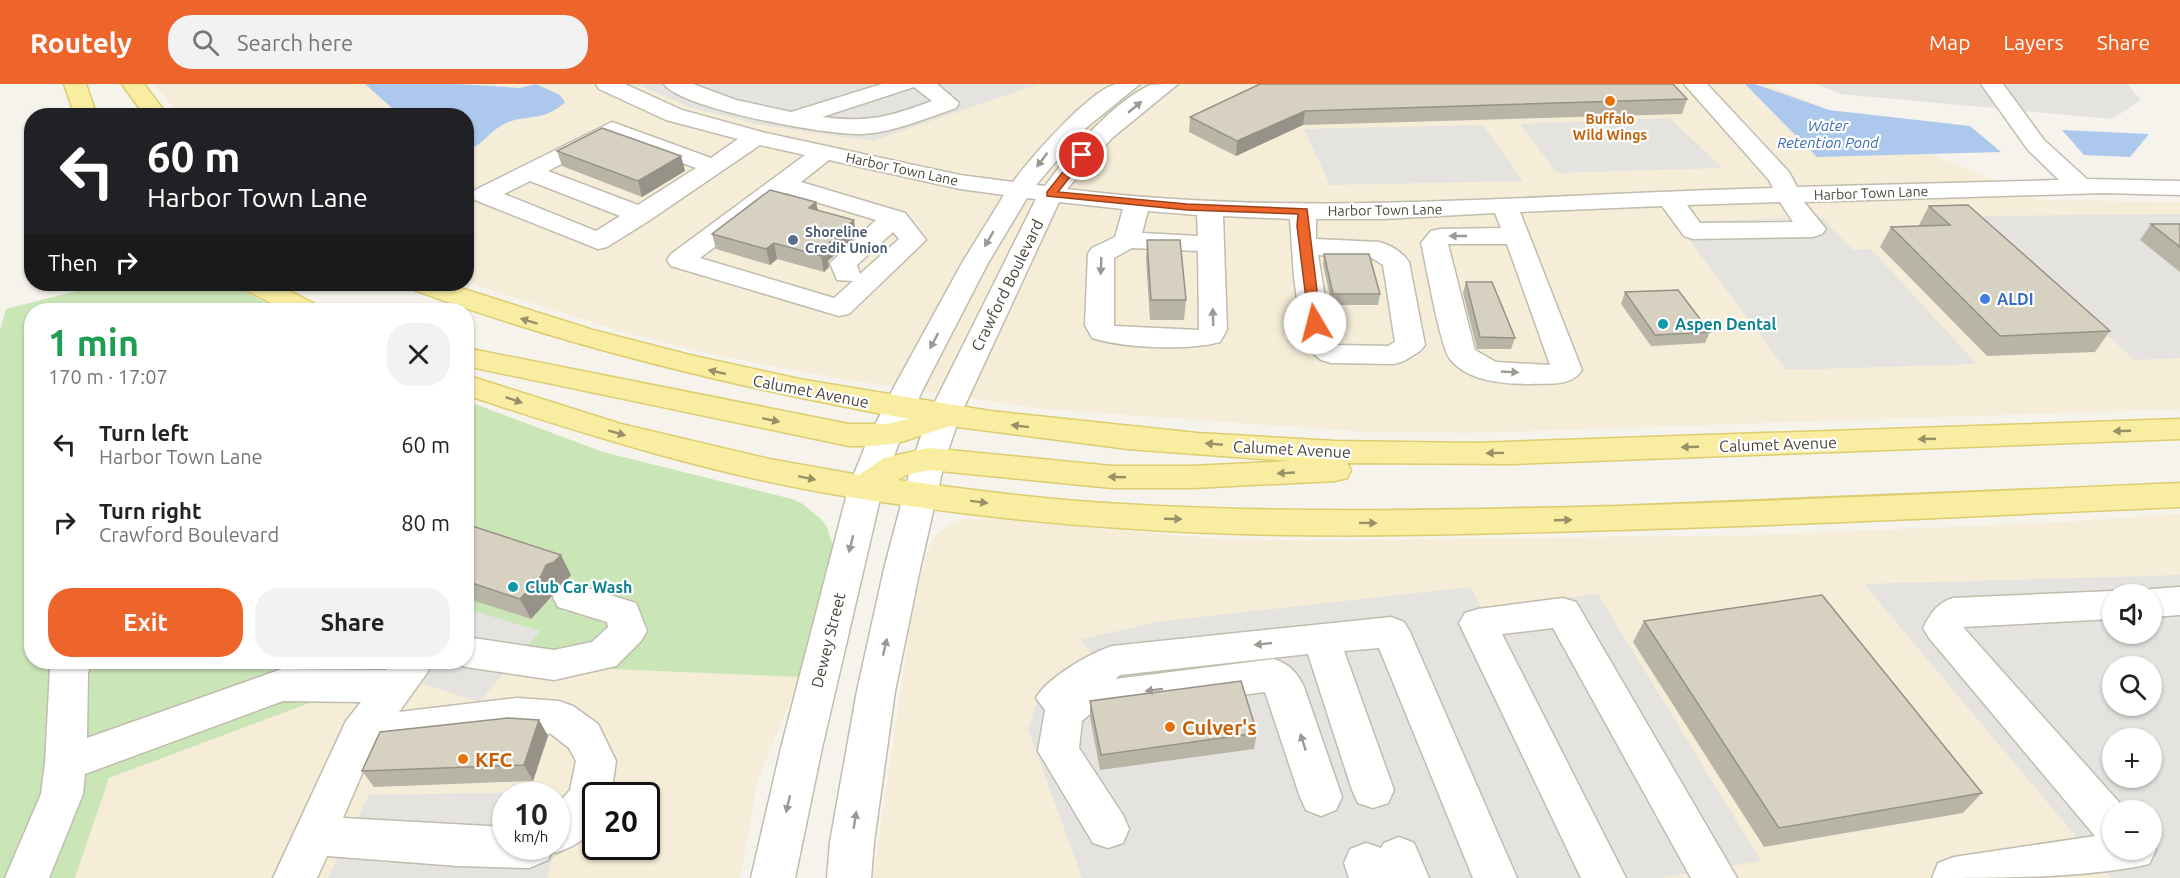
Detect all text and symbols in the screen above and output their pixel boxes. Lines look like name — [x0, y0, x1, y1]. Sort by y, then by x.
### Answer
search box — [168, 15, 588, 69]
icon: search — [189, 26, 222, 59]
text: Routely — [30, 27, 132, 58]
text: Search here — [237, 30, 353, 55]
text: Map — [1929, 30, 1970, 54]
text: Layers — [2003, 30, 2064, 54]
text: Share — [2097, 30, 2150, 54]
marker: Buffalo Wild Wings — [1603, 94, 1617, 108]
one-way arrow — [1127, 101, 1142, 114]
place label: Buffalo Wild Wings — [1573, 111, 1648, 143]
water label: Water Retention Pond — [1777, 117, 1879, 151]
pin — [1056, 129, 1107, 180]
icon: left — [48, 132, 126, 210]
text: 60 m — [147, 133, 241, 180]
icon: arrive — [1065, 138, 1098, 171]
street label: Harbor Town Lane — [844, 149, 960, 189]
one-way arrow — [1035, 152, 1048, 168]
text: Harbor Town Lane — [147, 182, 368, 212]
street label: Harbor Town Lane — [1813, 183, 1929, 203]
street label: Harbor Town Lane — [1328, 201, 1442, 219]
street label: Crawford Boulevard — [967, 216, 1047, 354]
place label: Shoreline Credit Union — [805, 224, 888, 256]
one-way arrow — [984, 231, 995, 247]
one-way arrow — [1449, 231, 1468, 241]
marker: Shoreline Credit Union — [786, 233, 800, 247]
icon: right — [110, 246, 143, 279]
text: Then — [48, 250, 98, 275]
one-way arrow — [1096, 256, 1105, 275]
place label: ALDI — [1997, 290, 2034, 308]
position arrow — [1283, 291, 1347, 355]
marker: ALDI — [1978, 292, 1992, 306]
one-way arrow — [1208, 307, 1217, 326]
place label: Aspen Dental — [1675, 315, 1777, 333]
one-way arrow — [520, 316, 538, 325]
marker: Aspen Dental — [1656, 317, 1670, 331]
text: 1 min — [48, 322, 139, 363]
button: close — [387, 323, 450, 386]
one-way arrow — [929, 333, 939, 350]
text: 170 m · 17:07 — [48, 365, 168, 388]
one-way arrow — [708, 366, 727, 376]
one-way arrow — [1500, 368, 1519, 377]
street label: Calumet Avenue — [751, 371, 871, 411]
one-way arrow — [505, 396, 523, 406]
one-way arrow — [762, 416, 781, 425]
text: Turn left — [99, 420, 189, 445]
one-way arrow — [1010, 422, 1029, 431]
one-way arrow — [2112, 426, 2131, 436]
icon: left — [48, 428, 81, 461]
one-way arrow — [608, 429, 626, 438]
text: 60 m — [401, 432, 450, 457]
street label: Calumet Avenue — [1719, 433, 1837, 455]
one-way arrow — [1917, 435, 1936, 444]
street label: Calumet Avenue — [1233, 437, 1351, 461]
one-way arrow — [1204, 440, 1223, 449]
one-way arrow — [1680, 442, 1699, 451]
text: Harbor Town Lane — [99, 445, 263, 468]
one-way arrow — [1485, 449, 1504, 458]
one-way arrow — [1276, 468, 1295, 477]
one-way arrow — [1108, 472, 1127, 482]
one-way arrow — [797, 474, 816, 483]
one-way arrow — [969, 497, 988, 507]
text: Turn right — [99, 498, 201, 523]
icon: right — [48, 506, 81, 539]
text: 80 m — [401, 510, 450, 535]
one-way arrow — [1163, 514, 1182, 523]
one-way arrow — [1553, 515, 1572, 525]
one-way arrow — [1358, 518, 1377, 528]
text: Crawford Boulevard — [99, 523, 279, 546]
one-way arrow — [846, 535, 856, 553]
place label: Club Car Wash — [525, 578, 632, 596]
marker: Club Car Wash — [506, 580, 520, 594]
map controls — [2102, 584, 2162, 860]
button: sound — [2102, 584, 2162, 644]
button: Exit — [48, 588, 243, 657]
button: Share — [255, 588, 450, 657]
street label: Dewey Street — [807, 590, 849, 689]
one-way arrow — [881, 637, 891, 656]
one-way arrow — [1253, 640, 1272, 649]
button: search — [2102, 656, 2162, 716]
one-way arrow — [1144, 685, 1163, 694]
place label: Culver's — [1182, 716, 1257, 739]
marker: Culver's — [1163, 720, 1177, 734]
button: + — [2102, 728, 2162, 788]
one-way arrow — [1298, 733, 1307, 751]
place label: KFC — [475, 748, 512, 771]
marker: KFC — [456, 752, 470, 766]
speed limit sign: 20 — [582, 782, 660, 860]
one-way arrow — [783, 795, 792, 814]
text: 10 — [514, 797, 548, 831]
button: − — [2102, 800, 2162, 860]
one-way arrow — [851, 810, 860, 829]
text: km/h — [514, 828, 548, 845]

